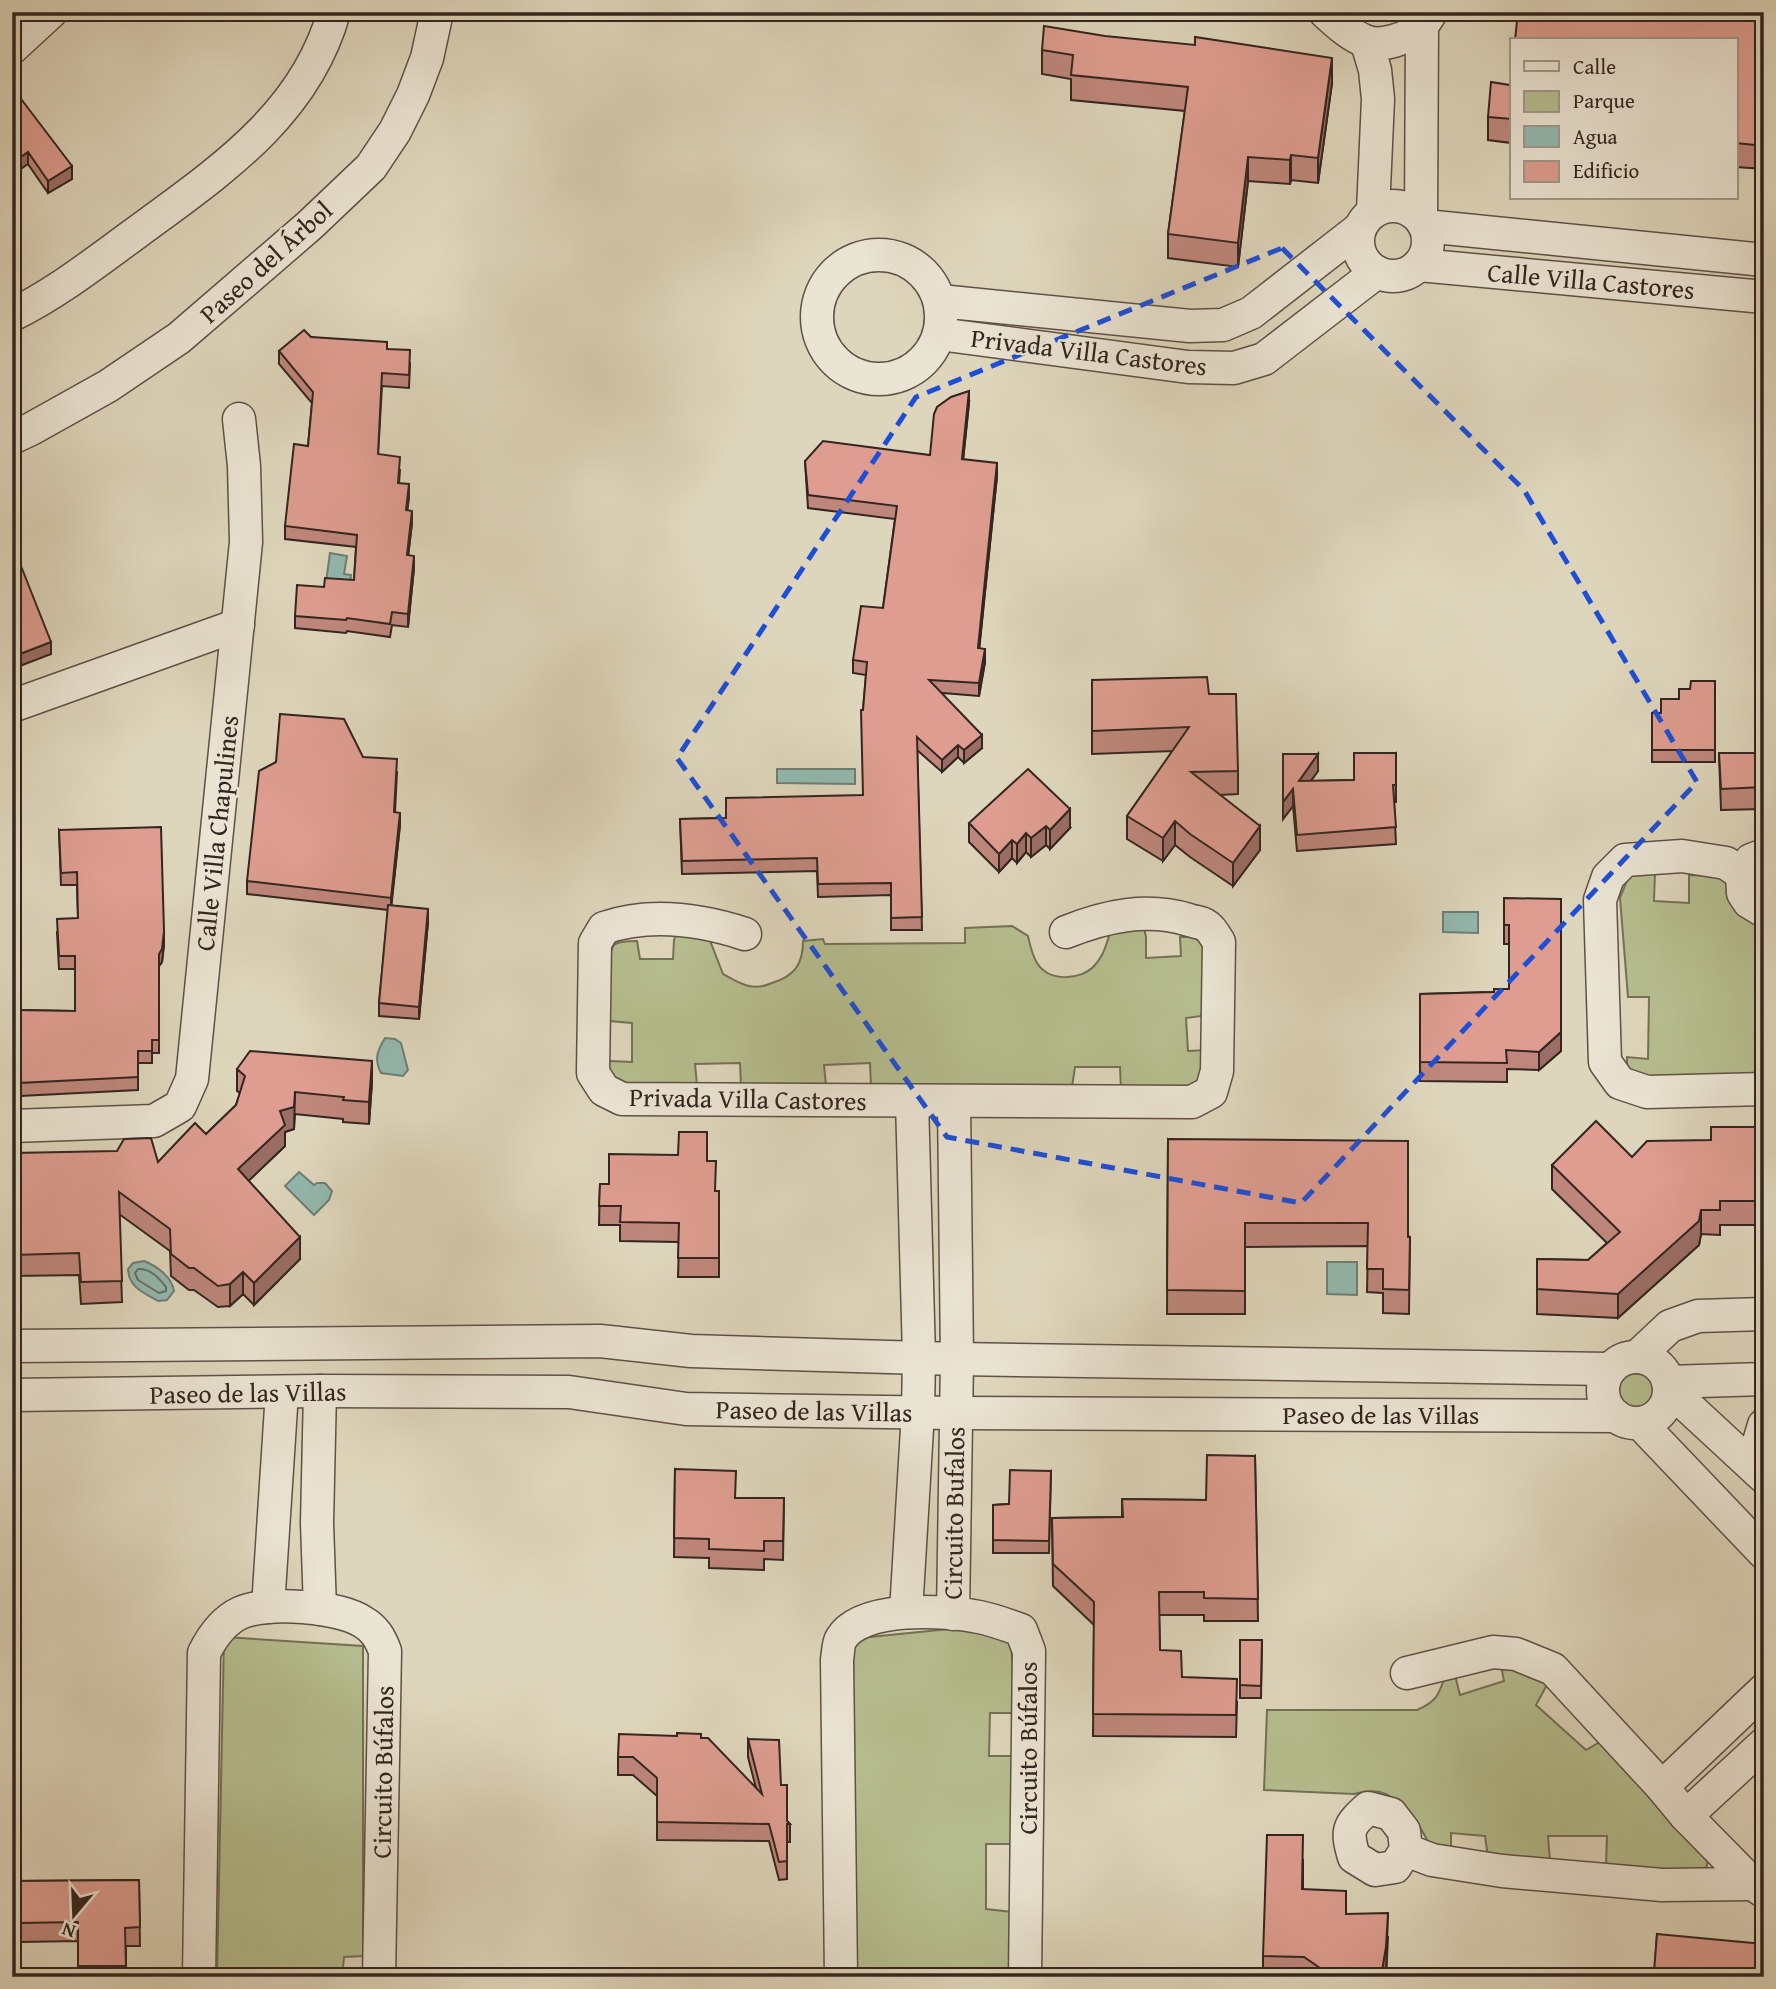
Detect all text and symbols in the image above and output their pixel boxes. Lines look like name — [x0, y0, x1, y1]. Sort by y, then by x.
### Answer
legend — [1510, 38, 1738, 200]
text: Calle — [1573, 51, 1616, 82]
text: Parque — [1573, 85, 1635, 116]
text: Agua — [1573, 121, 1618, 152]
text: Edificio — [1573, 155, 1639, 186]
street label: Paseo del Árbol — [190, 191, 341, 332]
street label: Calle Villa Castores — [1486, 252, 1696, 309]
street label: Privada Villa Castores — [969, 318, 1209, 385]
street label: Calle Villa Chapulines — [185, 713, 248, 953]
street label: Privada Villa Castores — [629, 1077, 867, 1120]
street label: Paseo de las Villas — [149, 1371, 347, 1414]
street label: Paseo de las Villas — [715, 1389, 913, 1432]
street label: Paseo de las Villas — [1283, 1395, 1479, 1434]
street label: Circuito Bufalos — [932, 1426, 975, 1600]
street label: Circuito Búfalos — [1008, 1661, 1047, 1835]
street label: Circuito Búfalos — [361, 1685, 404, 1859]
north arrow — [38, 1881, 108, 1951]
text: N — [58, 1916, 79, 1946]

